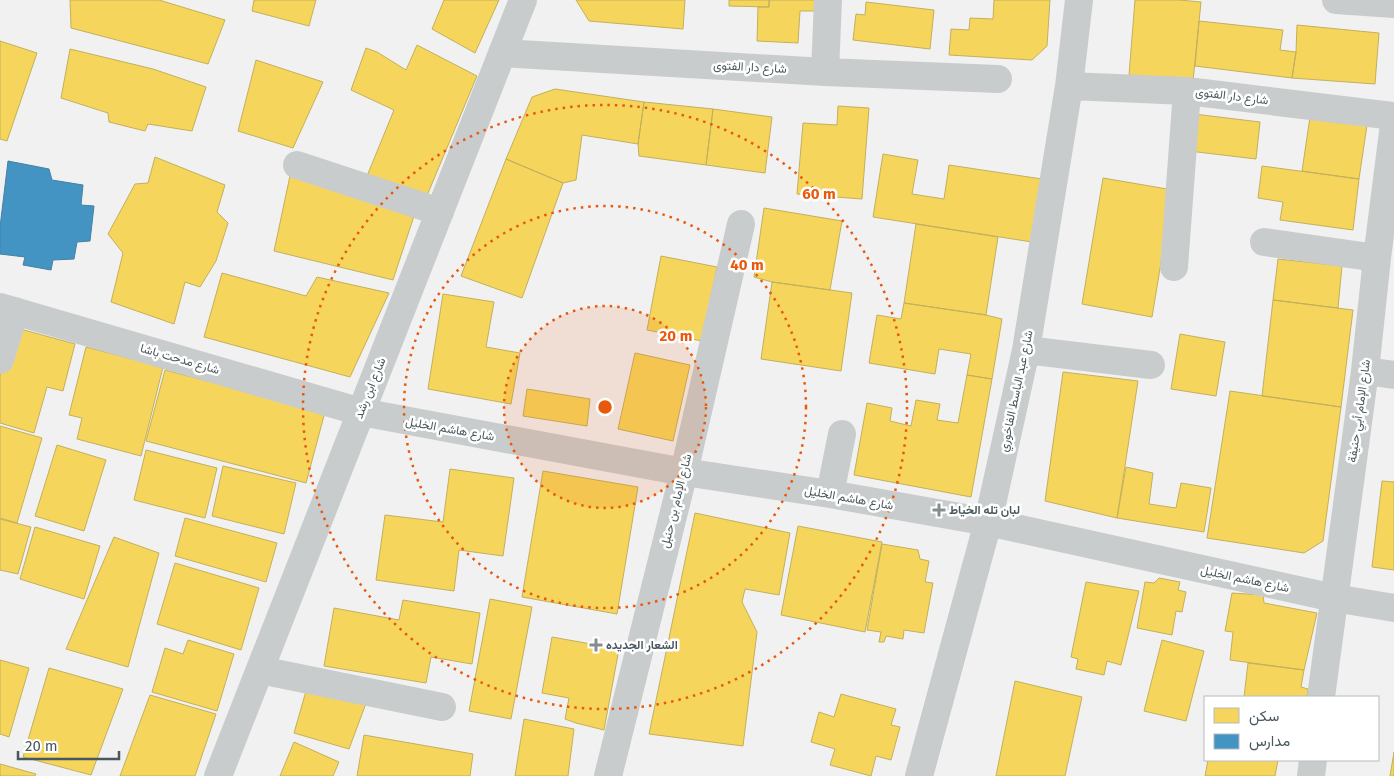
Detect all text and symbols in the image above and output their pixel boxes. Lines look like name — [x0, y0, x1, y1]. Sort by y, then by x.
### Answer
street label: شارع دار الفتوى — [713, 58, 787, 78]
street label: شارع دار الفتوى — [1194, 85, 1269, 109]
text: 60 m — [802, 185, 836, 203]
text: 40 m — [730, 256, 764, 274]
text: 20 m — [660, 327, 692, 345]
street label: شارع عبد الباسط الفاخوري — [996, 329, 1039, 454]
street label: شارع مدحت باشا — [138, 341, 221, 379]
street label: شارع ابن رشد — [351, 355, 390, 421]
street label: شارع الإمام أبي حنيفة — [1345, 359, 1376, 464]
centre of rings — [596, 398, 614, 416]
street label: شارع هاشم الخليل — [404, 414, 496, 446]
street label: شارع الإمام بن حنبل — [658, 453, 696, 550]
street label: شارع هاشم الخليل — [803, 483, 895, 515]
place label: لبان تله الخياط — [949, 503, 1020, 517]
marker: لبان تله الخياط — [933, 504, 945, 516]
street label: شارع هاشم الخليل — [1199, 563, 1291, 597]
place label: الشعار الجديده — [606, 638, 678, 653]
marker: الشعار الجديده — [590, 639, 602, 651]
legend — [1204, 696, 1379, 761]
text: سكن — [1249, 707, 1279, 726]
scale bar — [18, 728, 119, 760]
text: مدارس — [1249, 732, 1290, 751]
text: 20 m — [25, 737, 58, 755]

